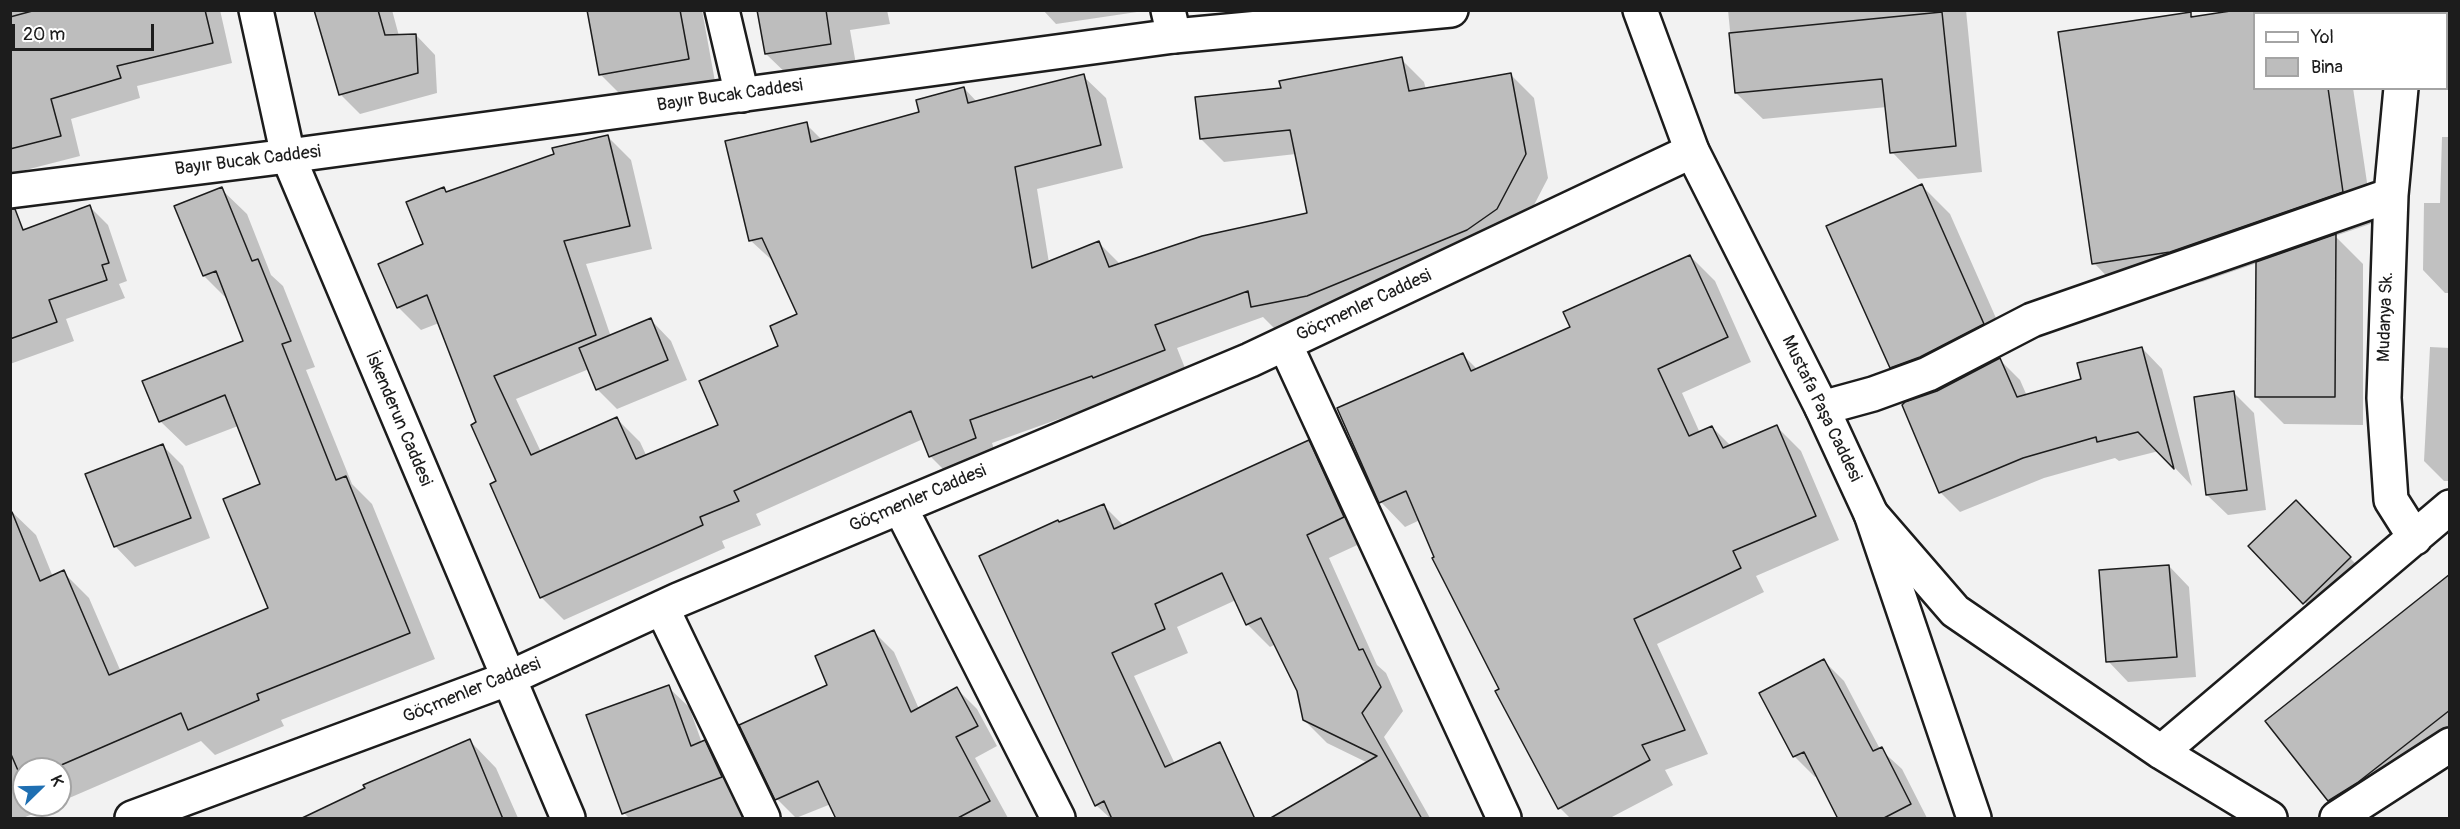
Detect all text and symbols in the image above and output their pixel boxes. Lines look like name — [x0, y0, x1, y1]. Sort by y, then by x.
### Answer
scale bar — [15, 12, 158, 50]
legend — [2253, 12, 2448, 90]
text: 20 m — [23, 23, 65, 46]
text: Yol — [2311, 26, 2334, 49]
text: Bina — [2311, 56, 2343, 79]
street label: Bayır Bucak Caddesi — [656, 75, 804, 117]
street label: Bayır Bucak Caddesi — [174, 141, 322, 181]
street label: Göçmenler Caddesi — [1293, 265, 1435, 347]
street label: Mudanya Sk. — [2374, 271, 2398, 363]
street label: Mustafa Paşa Caddesi — [1776, 332, 1866, 486]
street label: İskenderun Caddesi — [360, 348, 436, 490]
street label: Göçmenler Caddesi — [846, 460, 990, 538]
street label: Göçmenler Caddesi — [400, 654, 544, 728]
north arrow — [12, 757, 72, 817]
text: K — [46, 772, 68, 789]

